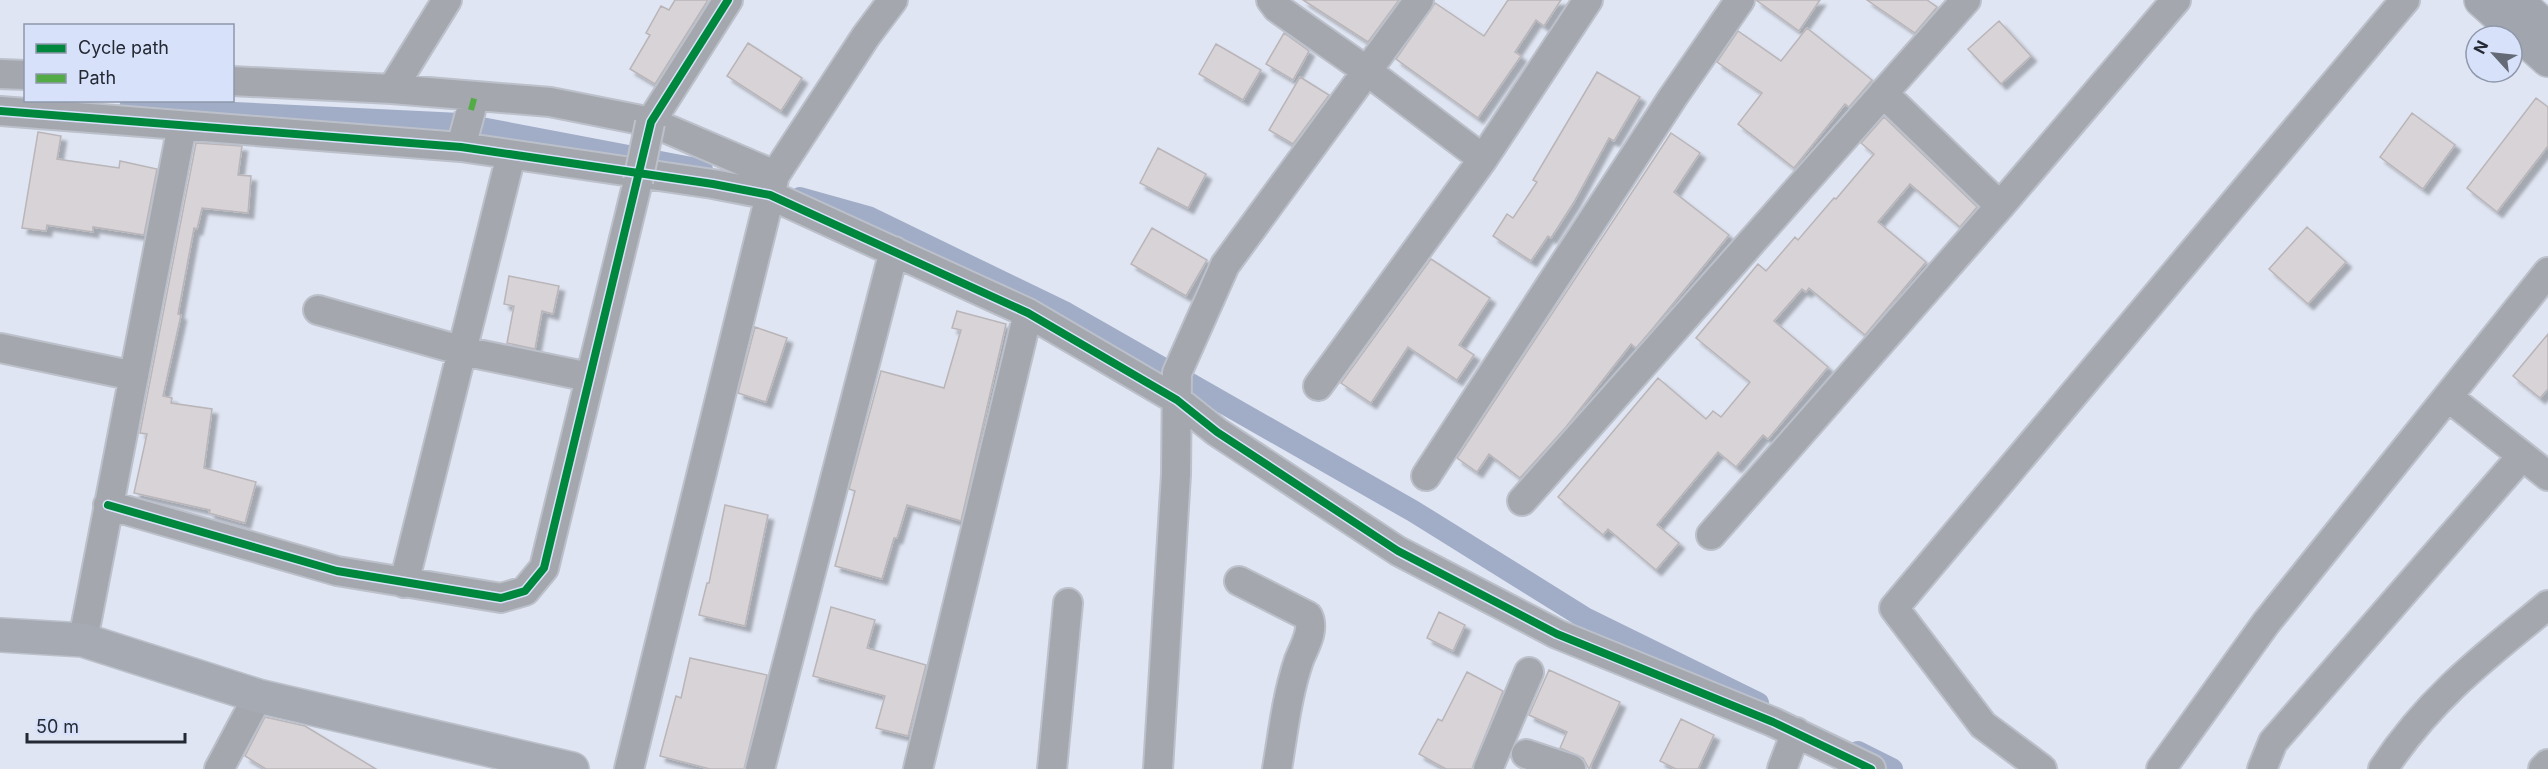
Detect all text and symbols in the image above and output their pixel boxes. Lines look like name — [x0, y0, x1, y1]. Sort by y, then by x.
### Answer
legend — [24, 24, 234, 102]
north arrow — [2464, 24, 2524, 84]
text: Cycle path — [78, 37, 169, 58]
text: N — [2469, 37, 2492, 57]
text: Path — [78, 67, 116, 88]
scale bar — [27, 706, 184, 744]
text: 50 m — [36, 716, 79, 737]

